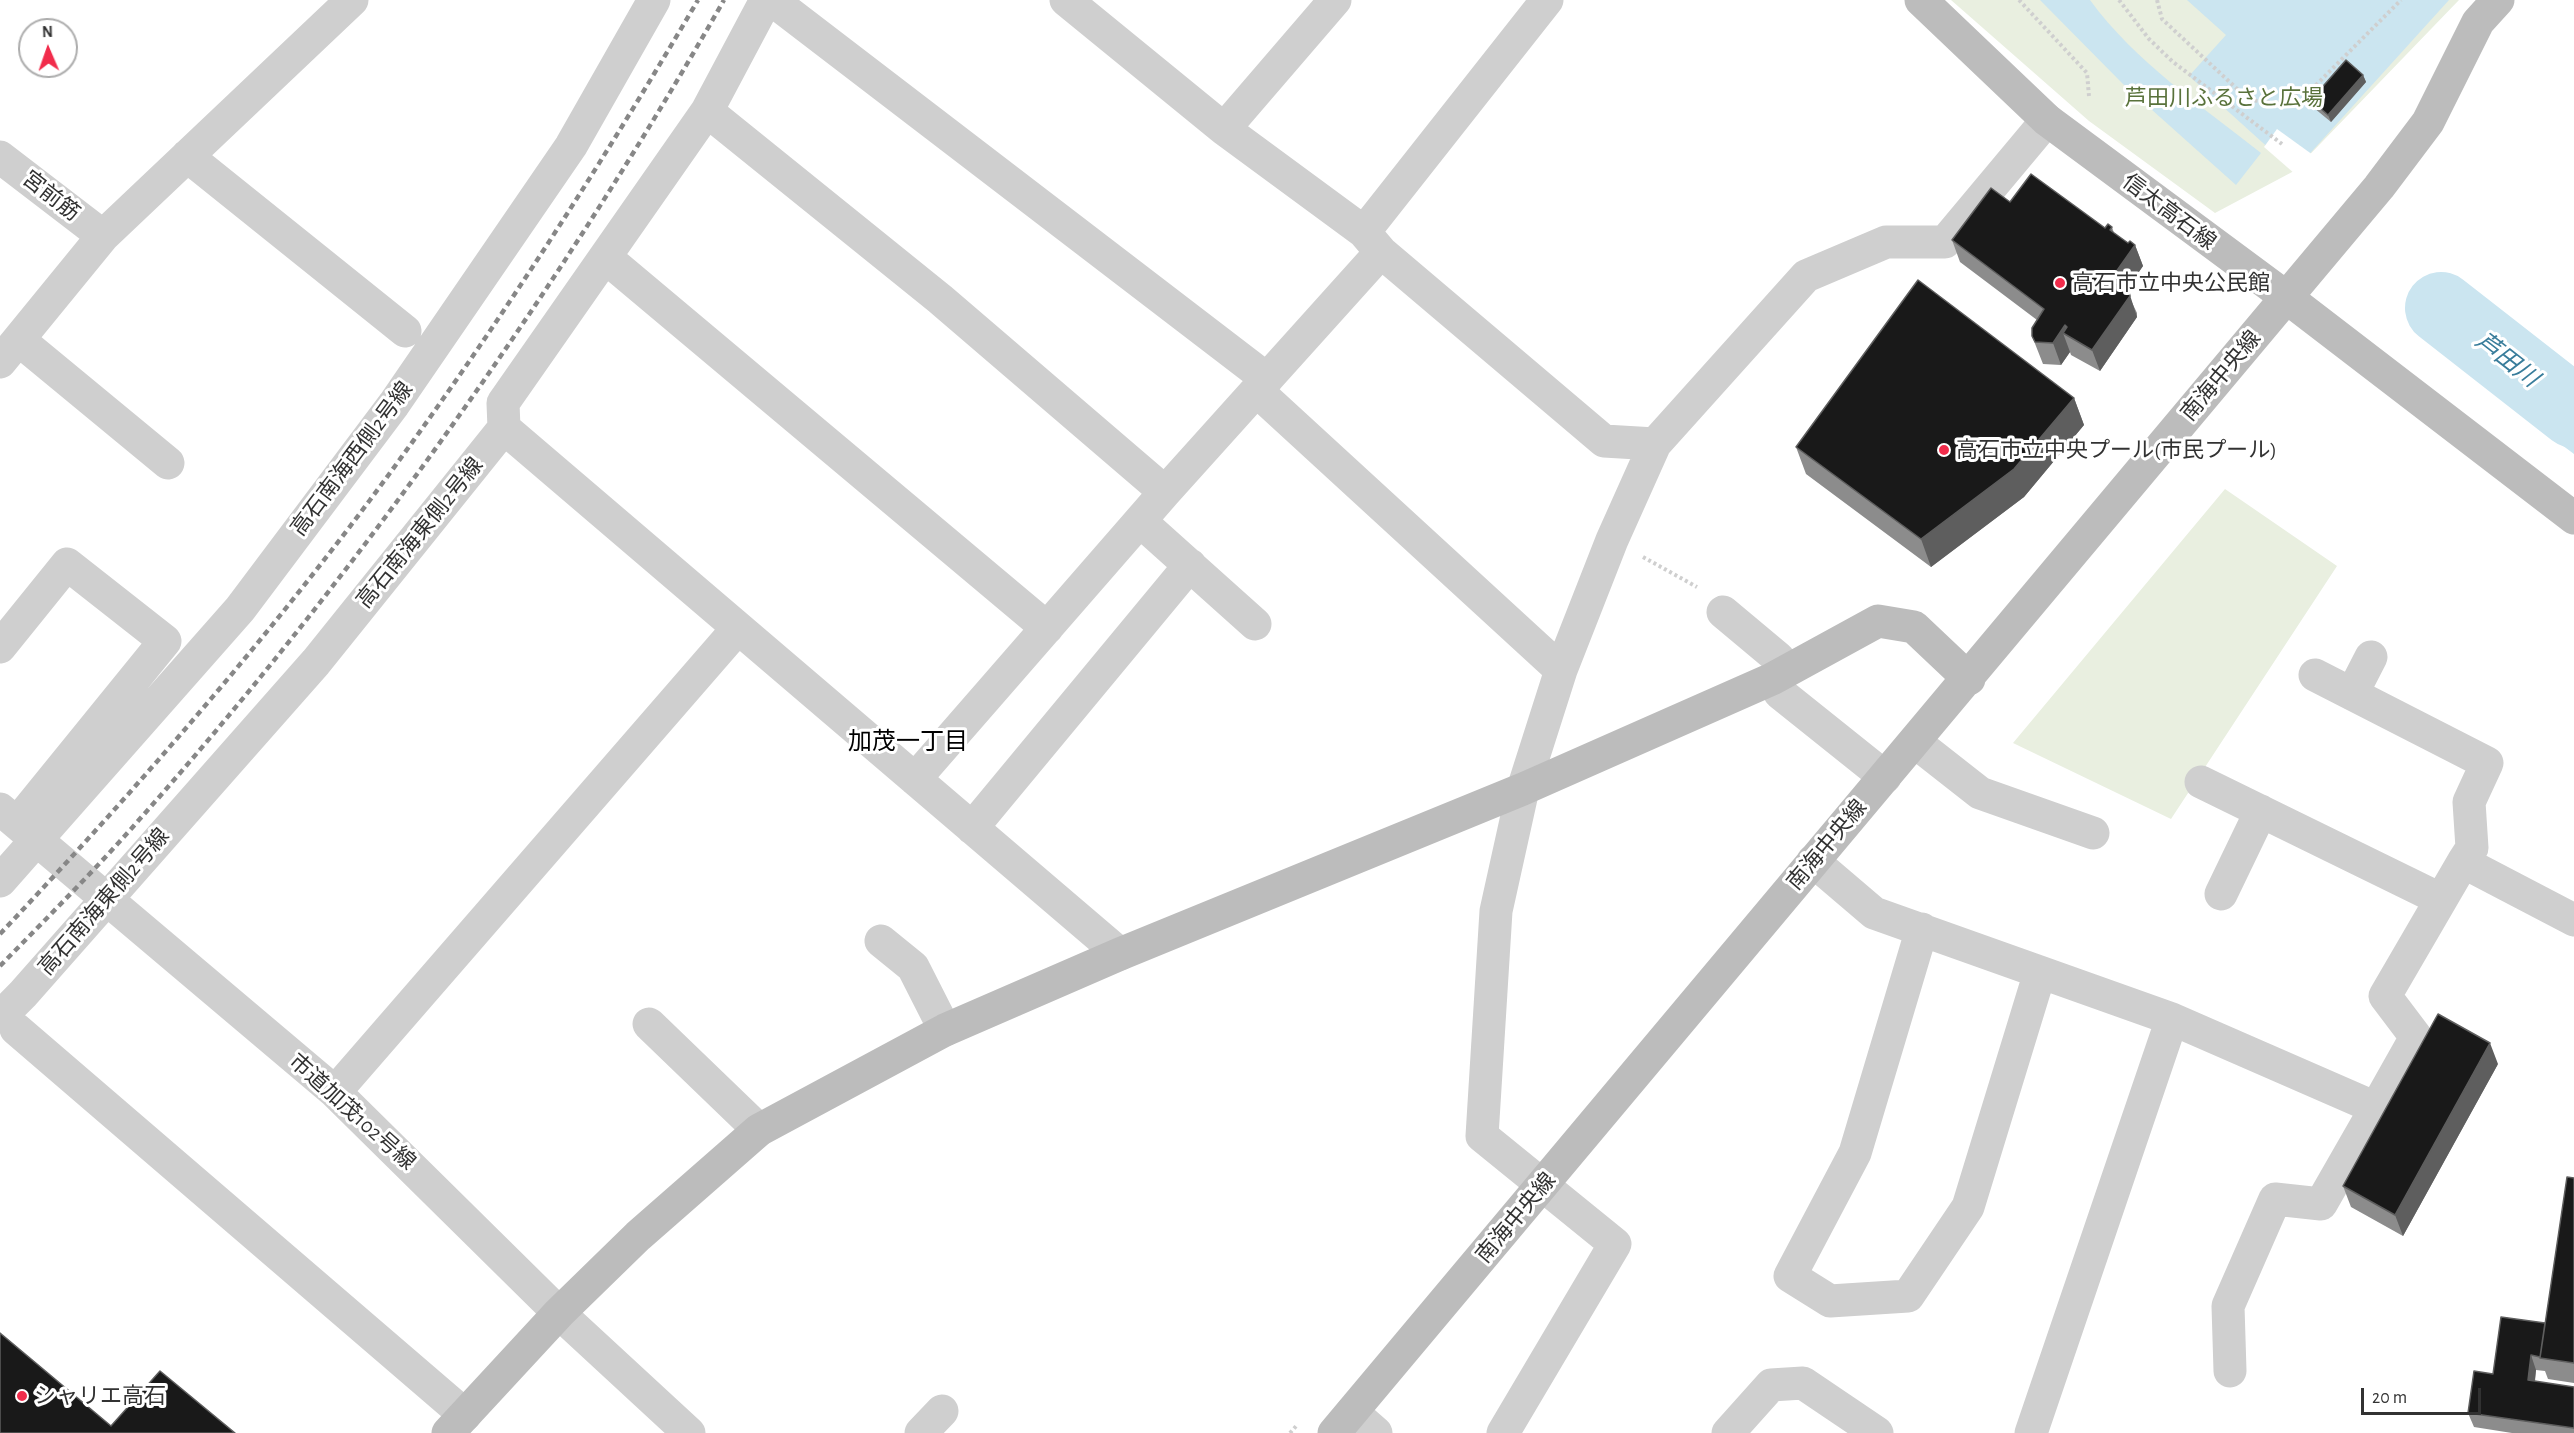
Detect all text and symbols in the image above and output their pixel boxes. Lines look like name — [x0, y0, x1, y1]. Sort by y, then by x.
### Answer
north arrow — [18, 18, 78, 78]
text: N — [42, 24, 53, 40]
park label: 芦田川ふるさと広場 — [2125, 85, 2323, 111]
street label: 宮前筋 — [17, 165, 85, 227]
street label: 信太高石線 — [2117, 168, 2221, 256]
place label: 高石市立中央公民館 — [2072, 270, 2270, 296]
marker: 高石市立中央公民館 — [2053, 276, 2067, 290]
street label: 南海中央線 — [2176, 325, 2266, 427]
water label: 芦田川 — [2470, 326, 2544, 394]
street label: 高石南海西側2号線 — [285, 377, 419, 541]
place label: 高石市立中央プール(市民プール) — [1956, 437, 2277, 463]
marker: 高石市立中央プール(市民プール) — [1937, 443, 1951, 457]
street label: 高石南海東側2号線 — [351, 452, 489, 614]
district label: 加茂一丁目 — [848, 728, 968, 756]
street label: 南海中央線 — [1782, 794, 1872, 896]
street label: 高石南海東側2号線 — [33, 823, 175, 981]
street label: 市道加茂102号線 — [283, 1048, 421, 1176]
street label: 南海中央線 — [1471, 1167, 1561, 1269]
scale bar — [2364, 1376, 2484, 1414]
place label: シャリエ高石 — [34, 1383, 166, 1409]
marker: シャリエ高石 — [15, 1389, 29, 1403]
text: 20 m — [2372, 1389, 2407, 1407]

